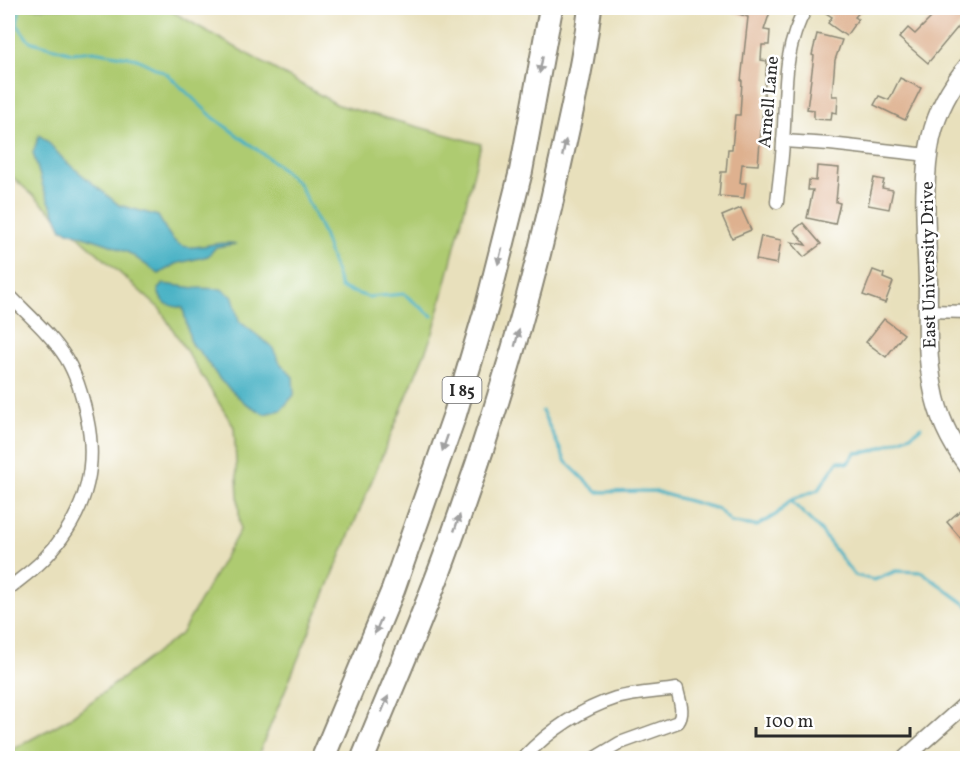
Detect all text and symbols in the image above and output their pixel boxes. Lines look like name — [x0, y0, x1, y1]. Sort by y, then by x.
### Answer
street label: Arnell Lane — [753, 55, 786, 149]
one-way arrow — [536, 56, 545, 75]
one-way arrow — [560, 139, 569, 158]
street label: East University Drive — [916, 181, 943, 349]
one-way arrow — [495, 247, 504, 265]
one-way arrow — [513, 329, 522, 347]
road number: I 85 — [442, 377, 482, 403]
one-way arrow — [440, 434, 450, 452]
one-way arrow — [452, 514, 462, 532]
one-way arrow — [373, 617, 383, 635]
one-way arrow — [380, 695, 390, 713]
scale bar — [756, 700, 910, 738]
text: 100 m — [765, 710, 814, 735]

